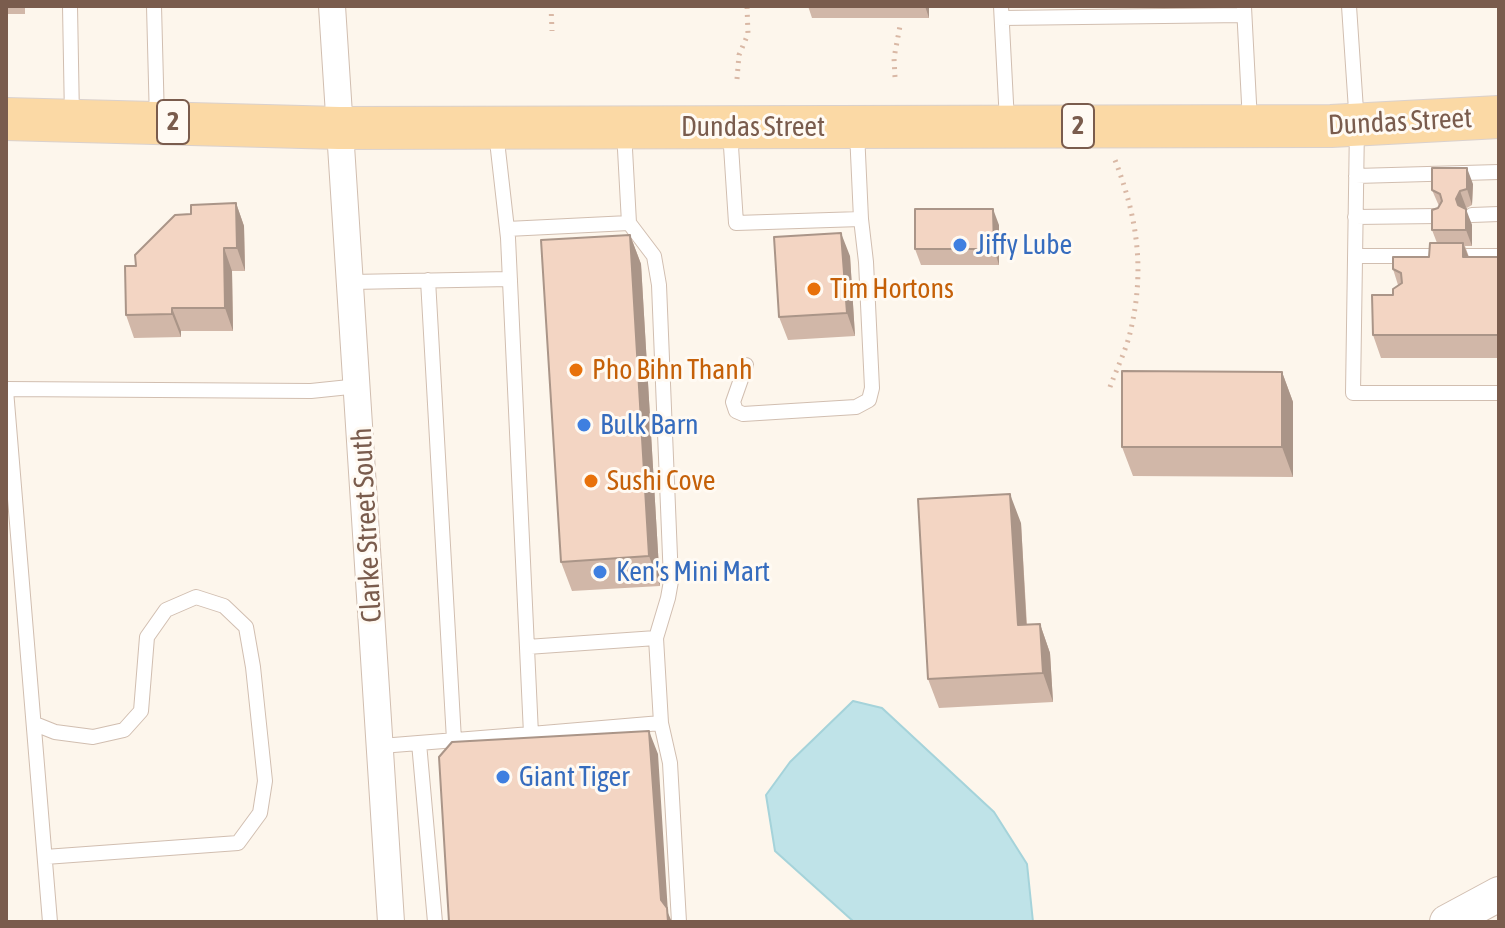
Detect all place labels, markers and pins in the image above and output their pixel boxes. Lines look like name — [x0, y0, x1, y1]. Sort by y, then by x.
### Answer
place label: Jiffy Lube — [976, 228, 1072, 262]
marker: Jiffy Lube — [951, 236, 969, 254]
place label: Tim Hortons — [830, 272, 954, 306]
marker: Tim Hortons — [805, 280, 823, 298]
place label: Pho Bihn Thanh — [592, 353, 752, 387]
marker: Pho Bihn Thanh — [567, 361, 585, 379]
place label: Bulk Barn — [600, 408, 699, 442]
marker: Bulk Barn — [575, 416, 593, 434]
place label: Sushi Cove — [607, 464, 715, 498]
marker: Sushi Cove — [582, 472, 600, 490]
place label: Ken's Mini Mart — [616, 555, 770, 589]
marker: Ken's Mini Mart — [591, 563, 609, 581]
place label: Giant Tiger — [519, 760, 629, 794]
marker: Giant Tiger — [494, 768, 512, 786]

